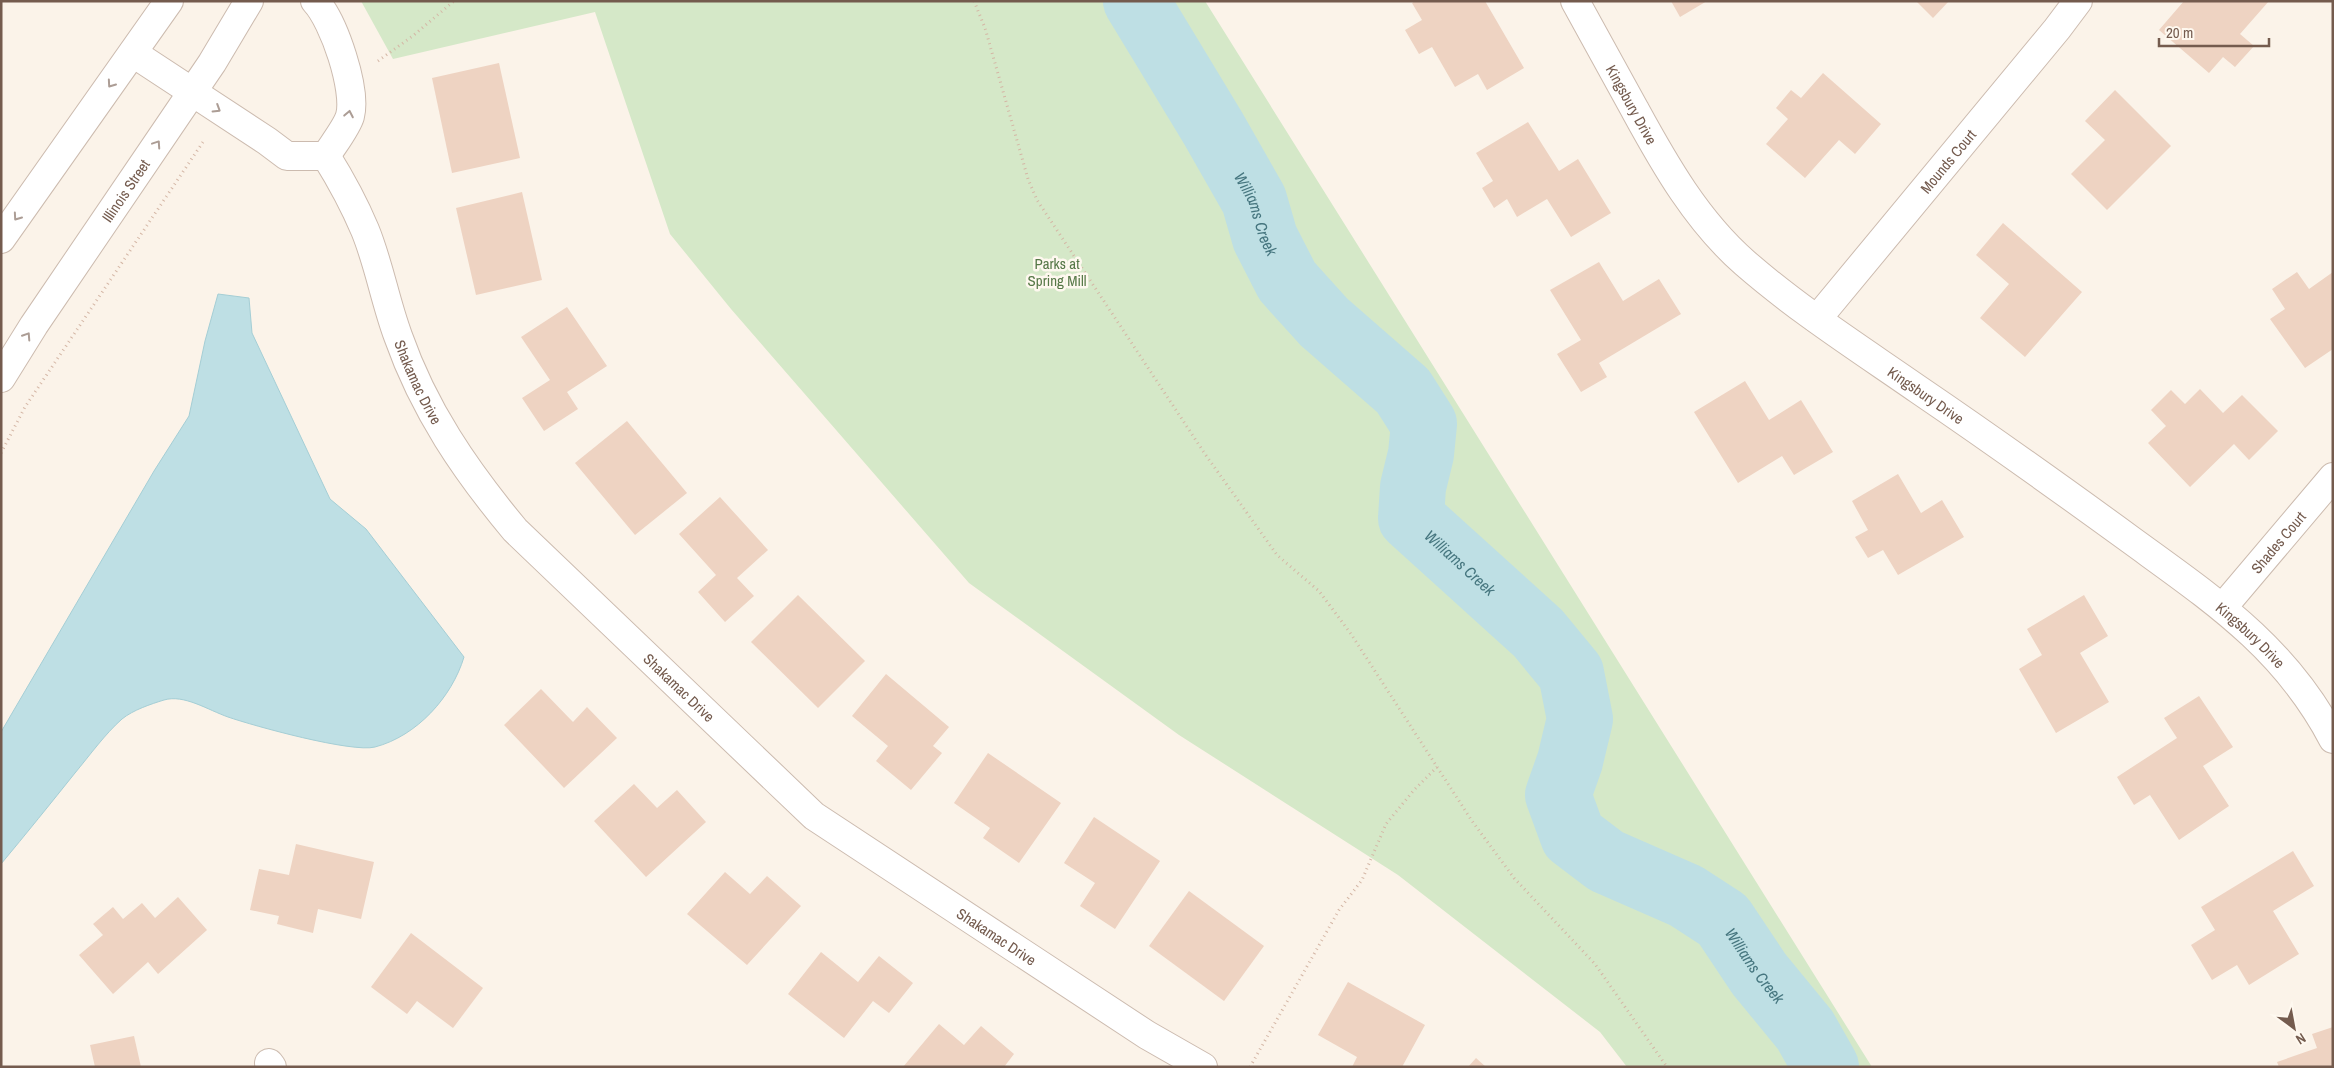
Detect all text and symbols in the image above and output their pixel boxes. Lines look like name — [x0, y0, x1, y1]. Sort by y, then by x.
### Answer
scale bar — [2159, 15, 2269, 47]
text: 20 m — [2166, 22, 2193, 43]
street label: Kingsbury Drive — [1601, 61, 1663, 148]
one-way arrow — [108, 78, 117, 88]
one-way arrow — [211, 103, 220, 113]
one-way arrow — [343, 109, 353, 118]
street label: Mounds Court — [1915, 124, 1981, 198]
one-way arrow — [151, 140, 160, 150]
street label: Illinois Street — [96, 154, 155, 226]
water label: Williams Creek — [1229, 168, 1283, 260]
one-way arrow — [14, 211, 23, 221]
park label: Parks at Spring Mill — [1028, 253, 1086, 291]
one-way arrow — [20, 333, 30, 342]
street label: Shakamac Drive — [390, 337, 447, 428]
street label: Kingsbury Drive — [1884, 361, 1969, 429]
street label: Shades Court — [2246, 506, 2311, 578]
water label: Williams Creek — [1420, 525, 1501, 601]
street label: Kingsbury Drive — [2212, 597, 2290, 672]
street label: Shakamac Drive — [639, 648, 720, 726]
street label: Shakamac Drive — [953, 902, 1041, 970]
water label: Williams Creek — [1720, 923, 1790, 1008]
north arrow — [2269, 1003, 2319, 1053]
text: N — [2293, 1029, 2309, 1049]

